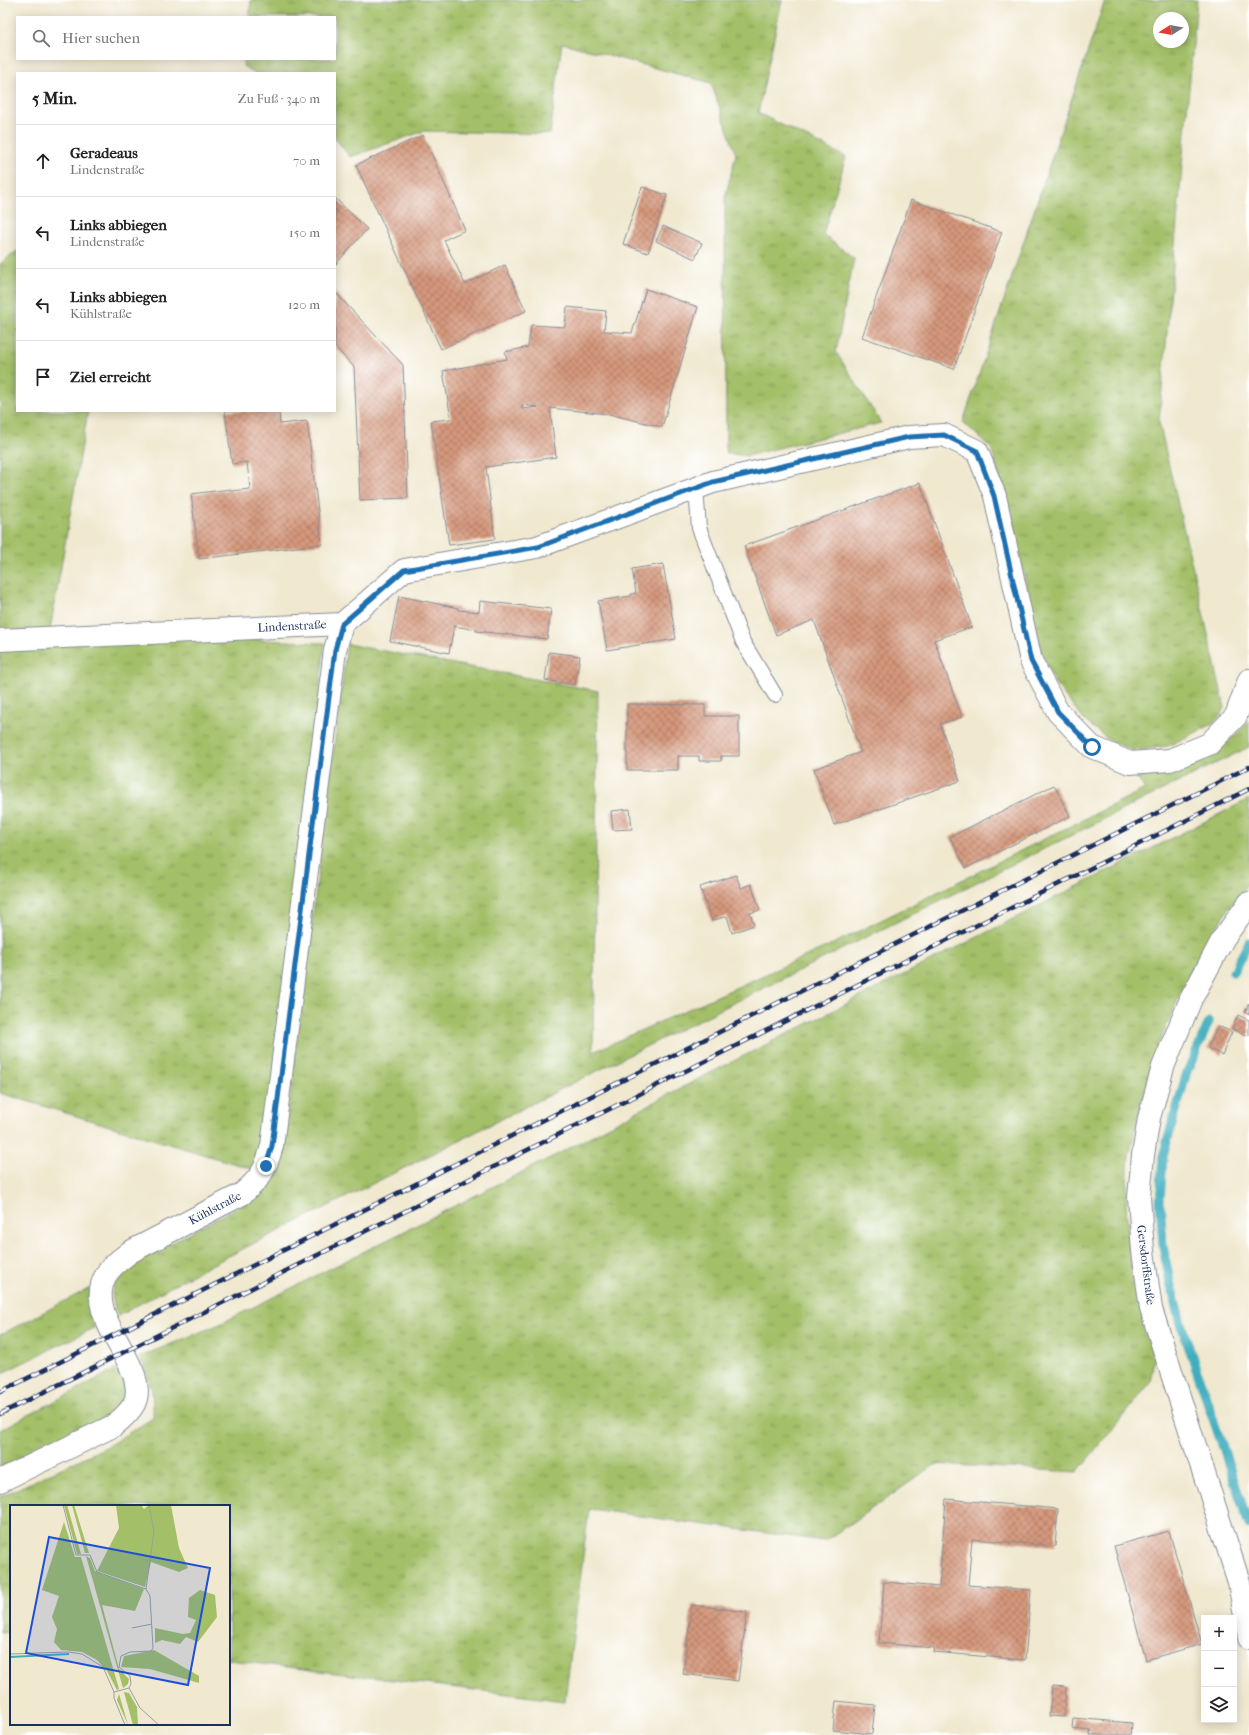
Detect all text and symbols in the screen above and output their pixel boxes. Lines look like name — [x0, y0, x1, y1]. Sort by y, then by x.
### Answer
north arrow — [1153, 12, 1189, 48]
search box — [16, 16, 336, 60]
icon: search — [30, 27, 52, 49]
text: Hier suchen — [62, 29, 140, 47]
text: 5 Min. — [32, 88, 77, 108]
text: Zu Fuß · 340 m — [238, 91, 320, 106]
text: Geradeaus — [70, 144, 138, 162]
icon: ahead — [32, 150, 54, 172]
text: 70 m — [293, 153, 320, 168]
text: Lindenstraße — [70, 162, 145, 177]
text: Links abbiegen — [70, 216, 167, 234]
icon: left — [32, 222, 54, 244]
text: 150 m — [289, 225, 320, 240]
text: Lindenstraße — [70, 234, 145, 249]
text: Links abbiegen — [70, 288, 167, 306]
icon: left — [32, 294, 54, 316]
text: 120 m — [288, 297, 320, 312]
text: Kühlstraße — [70, 306, 132, 321]
icon: arrive — [32, 366, 54, 388]
text: Ziel erreicht — [70, 368, 151, 386]
street label: Lindenstraße — [257, 617, 327, 635]
route start — [1083, 738, 1101, 756]
route end — [257, 1157, 275, 1175]
street label: Kühlstraße — [186, 1188, 244, 1228]
street label: Gersdorffstraße — [1134, 1224, 1158, 1306]
inset map — [10, 1505, 230, 1725]
map controls — [1201, 1615, 1237, 1723]
button: + — [1201, 1615, 1237, 1651]
button: − — [1201, 1651, 1237, 1687]
button: layers — [1201, 1687, 1237, 1723]

